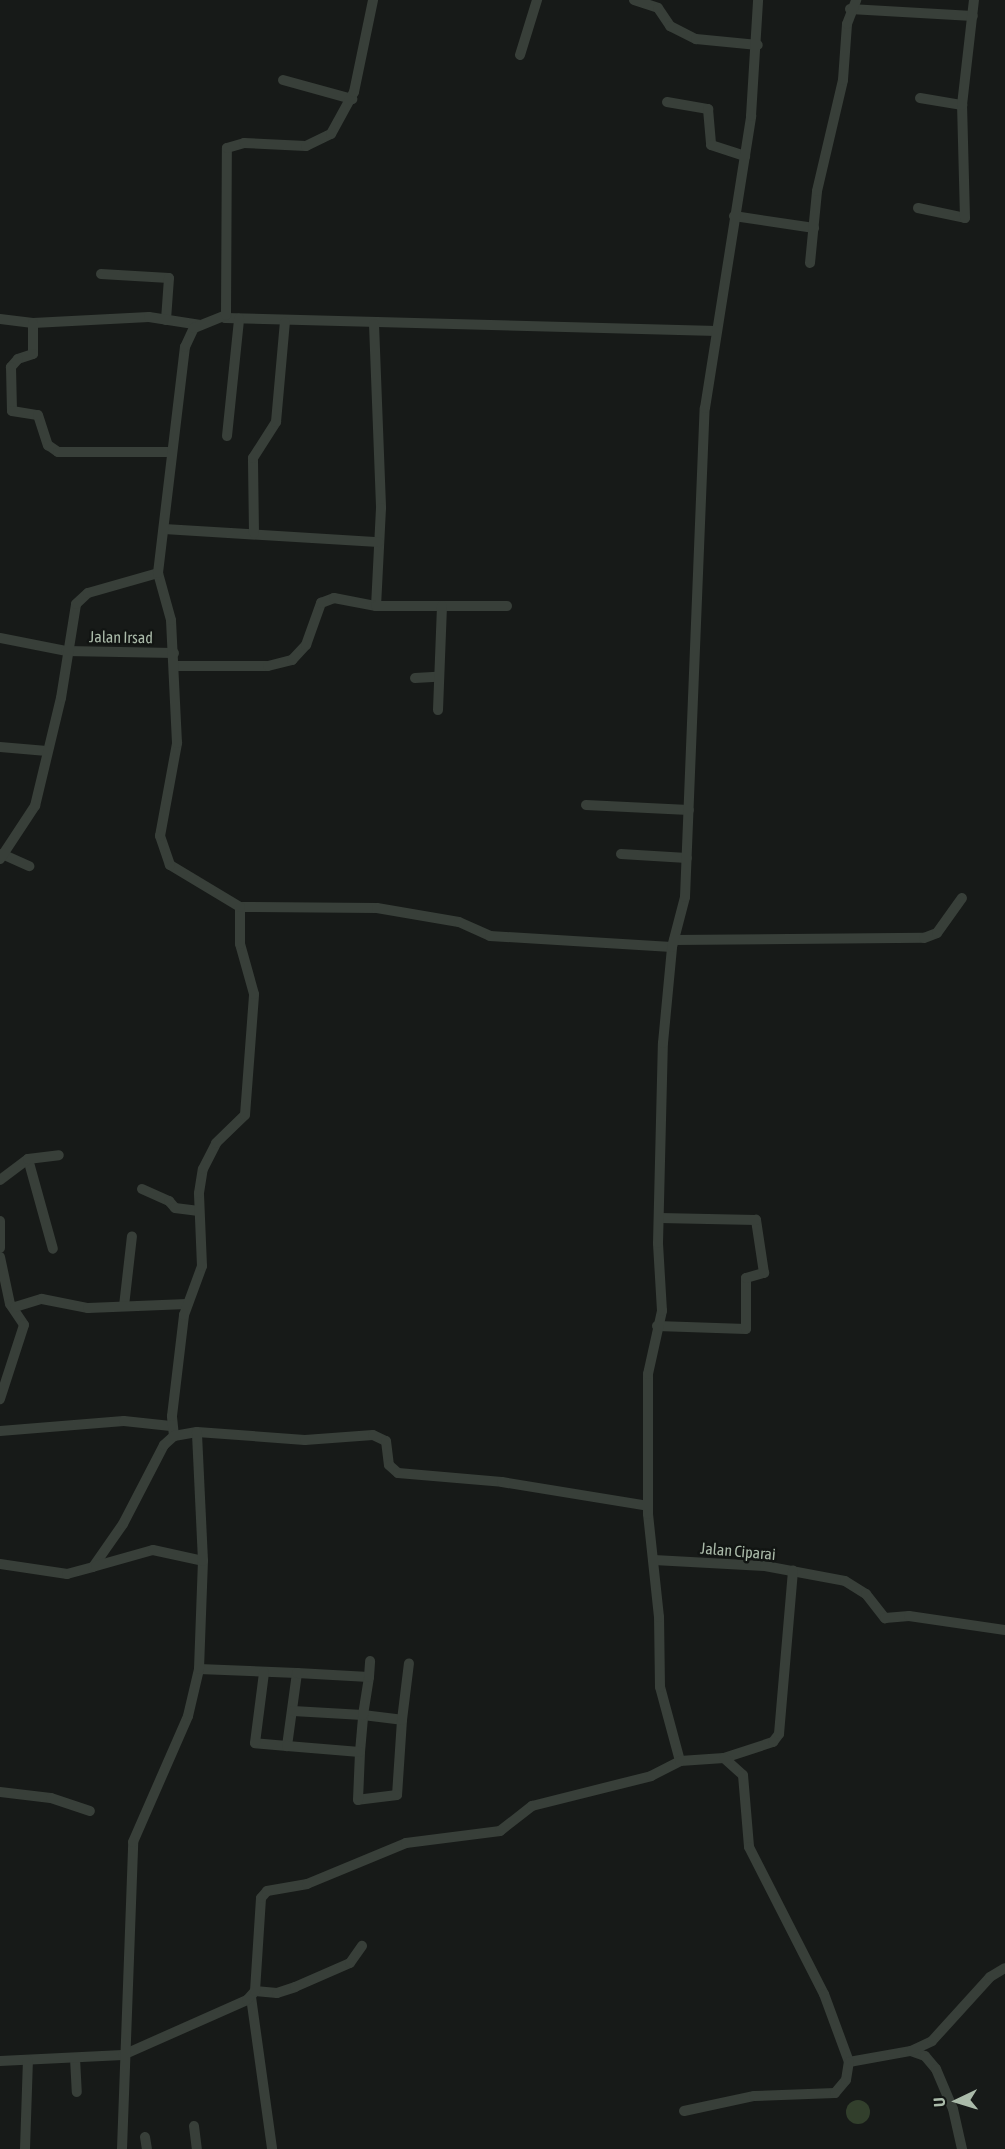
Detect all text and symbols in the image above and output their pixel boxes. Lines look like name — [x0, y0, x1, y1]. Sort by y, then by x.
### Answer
street label: Jalan Irsad — [89, 627, 153, 647]
street label: Jalan Ciparai — [699, 1538, 777, 1564]
north arrow — [927, 2071, 987, 2131]
text: U — [930, 2097, 948, 2108]

